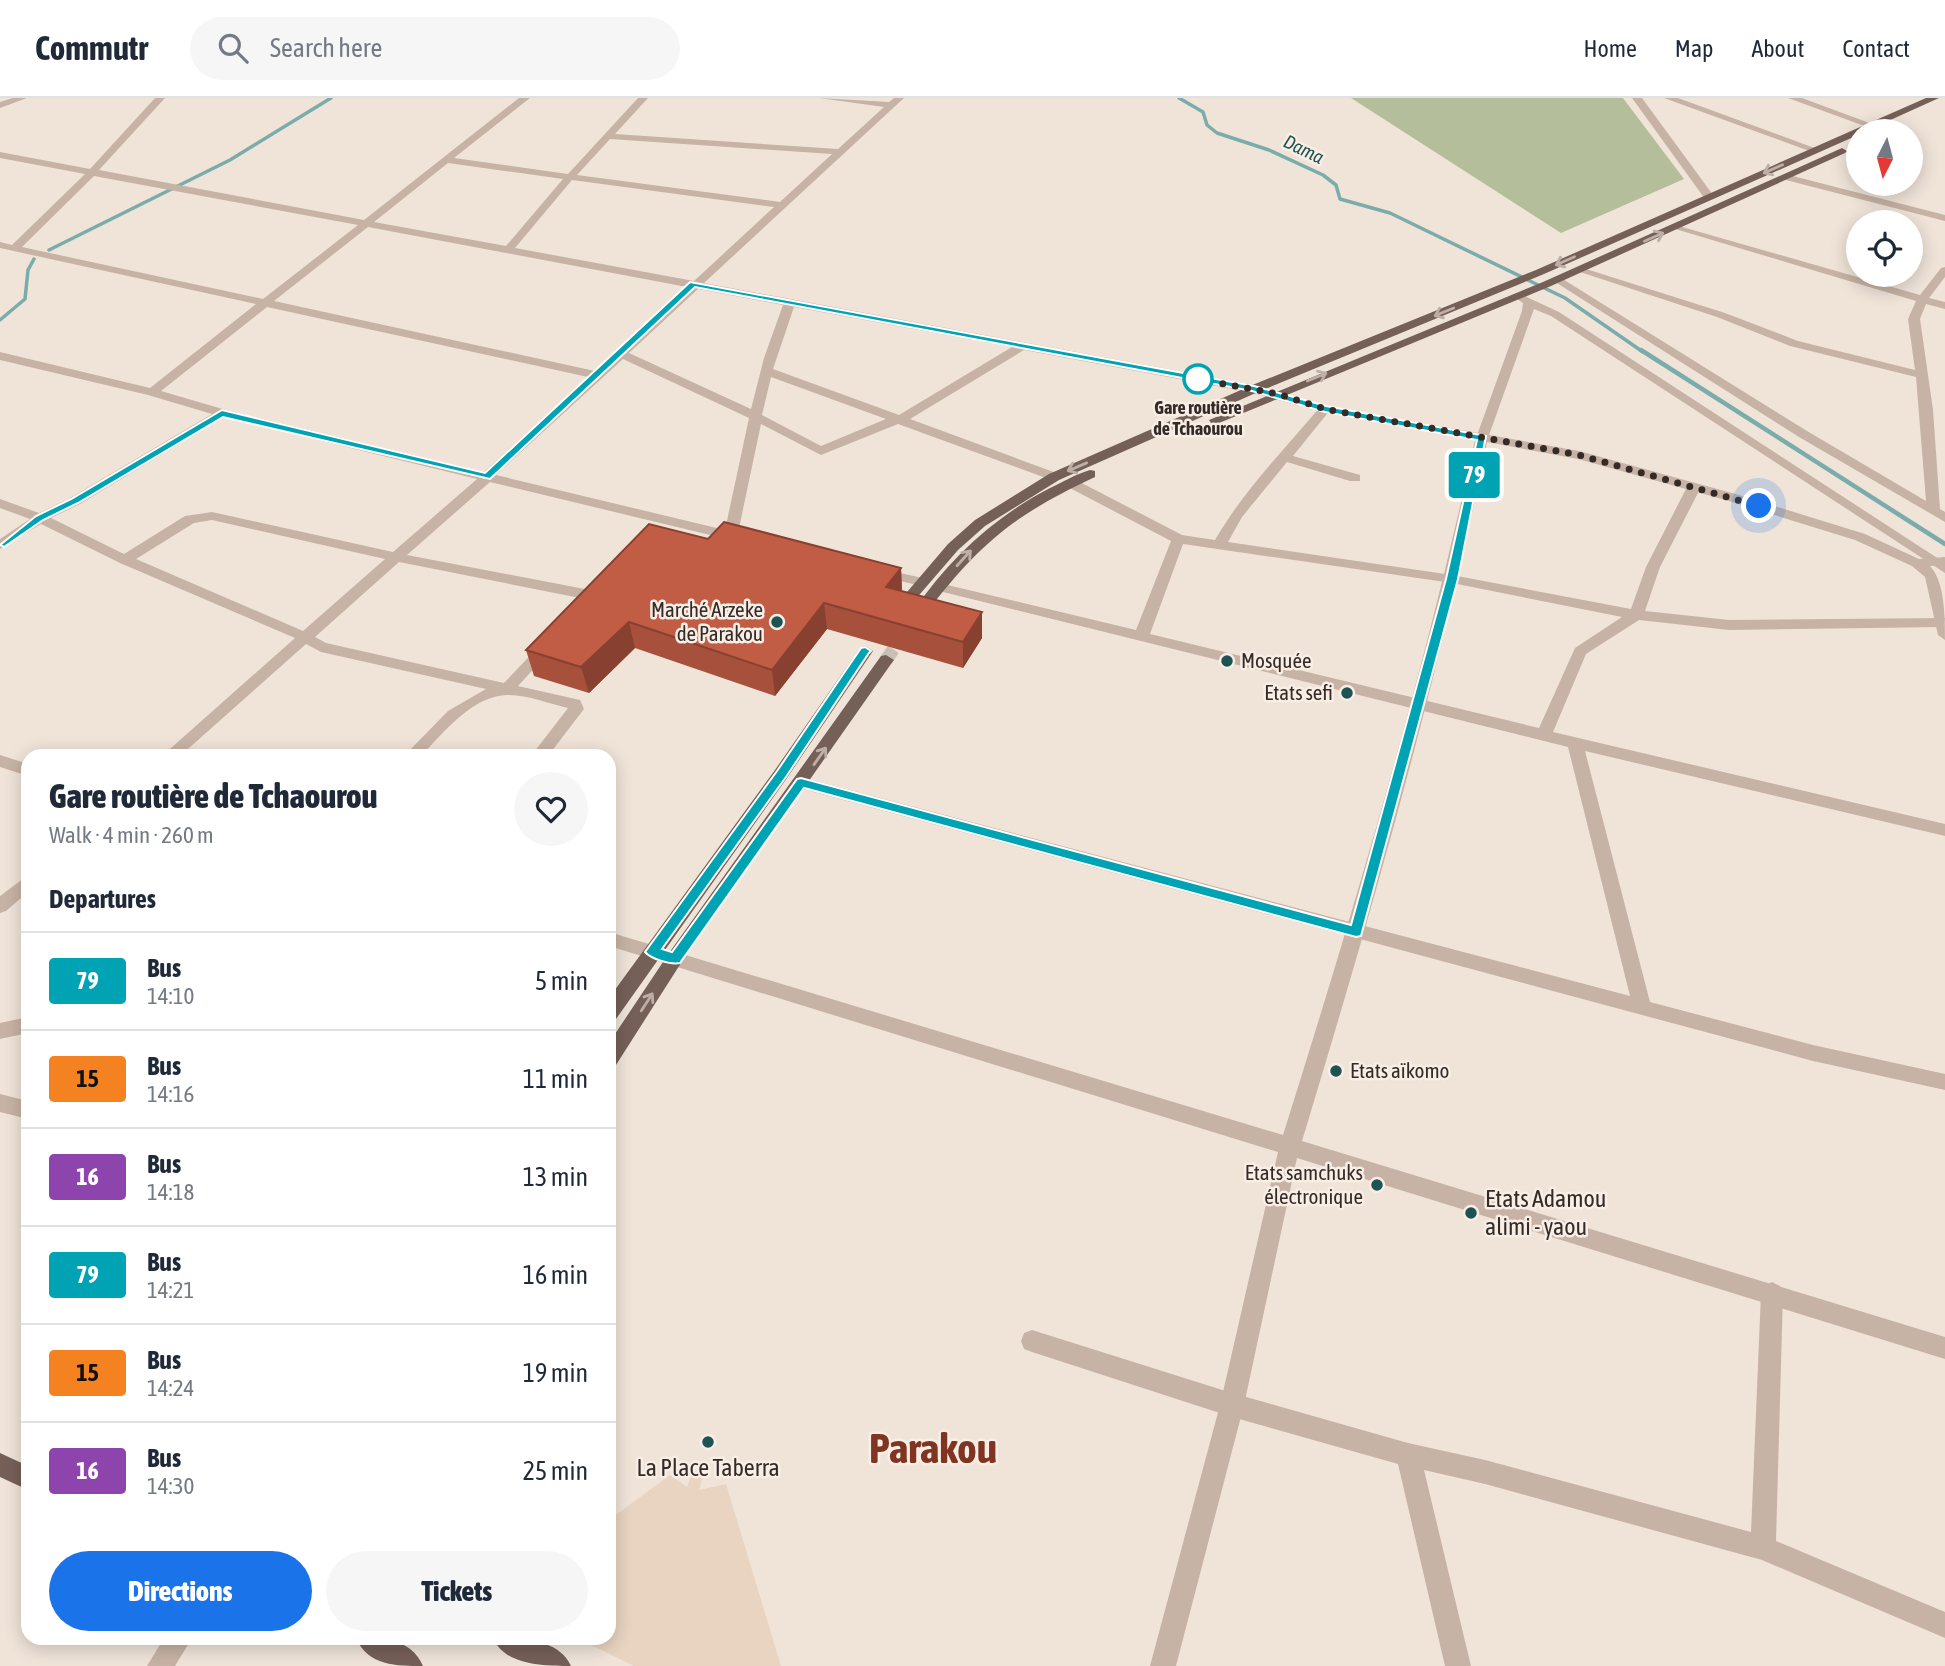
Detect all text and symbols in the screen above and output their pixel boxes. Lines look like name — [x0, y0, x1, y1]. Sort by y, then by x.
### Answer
search box — [190, 17, 680, 80]
text: Commutr — [35, 29, 148, 67]
icon: search — [214, 29, 252, 67]
text: Search here — [270, 33, 382, 63]
text: Home — [1583, 35, 1637, 62]
text: Map — [1675, 35, 1713, 62]
text: About — [1751, 35, 1804, 62]
text: Contact — [1842, 35, 1910, 62]
north arrow — [1846, 119, 1923, 196]
map controls — [1846, 119, 1923, 287]
water label: Dama — [1280, 130, 1328, 168]
one-way arrow — [1763, 163, 1785, 176]
button: locate — [1846, 210, 1923, 287]
one-way arrow — [1643, 230, 1664, 243]
one-way arrow — [1555, 255, 1577, 268]
one-way arrow — [1434, 306, 1456, 319]
marker: Gare routière de Tchaourou — [1183, 364, 1213, 394]
one-way arrow — [1306, 370, 1327, 383]
place label: Gare routière de Tchaourou — [1153, 397, 1243, 439]
line badge: 79 — [1442, 452, 1506, 498]
one-way arrow — [1067, 461, 1088, 474]
text: 79 — [1463, 461, 1485, 488]
your location — [1741, 488, 1776, 523]
one-way arrow — [956, 550, 973, 567]
place label: Marché Arzeke de Parakou — [651, 597, 763, 645]
marker: Marché Arzeke de Parakou — [769, 614, 785, 630]
place label: Mosquée — [1241, 648, 1311, 672]
marker: Mosquée — [1219, 653, 1235, 669]
place label: Etats sefi — [1264, 680, 1333, 704]
marker: Etats sefi — [1339, 685, 1355, 701]
one-way arrow — [813, 747, 827, 766]
button: heart — [514, 772, 588, 846]
text: Gare routière de Tchaourou — [49, 777, 377, 815]
text: Walk · 4 min · 260 m — [49, 822, 213, 848]
text: Departures — [49, 884, 156, 914]
text: Bus — [147, 953, 181, 983]
text: 5 min — [535, 966, 588, 996]
text: 79 — [76, 967, 99, 994]
text: 14:10 — [147, 983, 194, 1009]
one-way arrow — [639, 993, 654, 1012]
text: Bus — [147, 1051, 181, 1081]
place label: Etats aïkomo — [1350, 1058, 1449, 1082]
marker: Etats aïkomo — [1328, 1063, 1344, 1079]
text: 11 min — [523, 1064, 588, 1094]
text: 15 — [76, 1065, 99, 1092]
text: 14:16 — [147, 1081, 194, 1107]
text: Bus — [147, 1149, 181, 1179]
place label: Etats samchuks électronique — [1245, 1160, 1363, 1208]
text: 13 min — [523, 1162, 588, 1192]
text: 16 — [76, 1163, 99, 1190]
marker: Etats samchuks électronique — [1369, 1177, 1385, 1193]
text: 14:18 — [147, 1179, 194, 1205]
place label: Etats Adamou alimi - yaou — [1485, 1185, 1606, 1240]
marker: Etats Adamou alimi - yaou — [1463, 1205, 1479, 1221]
text: Bus — [147, 1247, 181, 1277]
text: 16 min — [523, 1260, 588, 1290]
text: 79 — [76, 1261, 99, 1288]
text: 14:21 — [147, 1277, 194, 1303]
text: Bus — [147, 1345, 181, 1375]
text: 19 min — [523, 1358, 588, 1388]
text: 15 — [76, 1359, 99, 1386]
text: 14:24 — [147, 1375, 194, 1401]
district label: Parakou — [869, 1424, 997, 1472]
marker: La Place Taberra — [700, 1434, 716, 1450]
text: Bus — [147, 1443, 181, 1473]
place label: La Place Taberra — [636, 1454, 780, 1481]
text: 25 min — [523, 1456, 588, 1486]
text: 16 — [76, 1457, 99, 1484]
text: 14:30 — [147, 1473, 194, 1499]
button: Directions — [49, 1551, 312, 1631]
button: Tickets — [326, 1551, 588, 1631]

